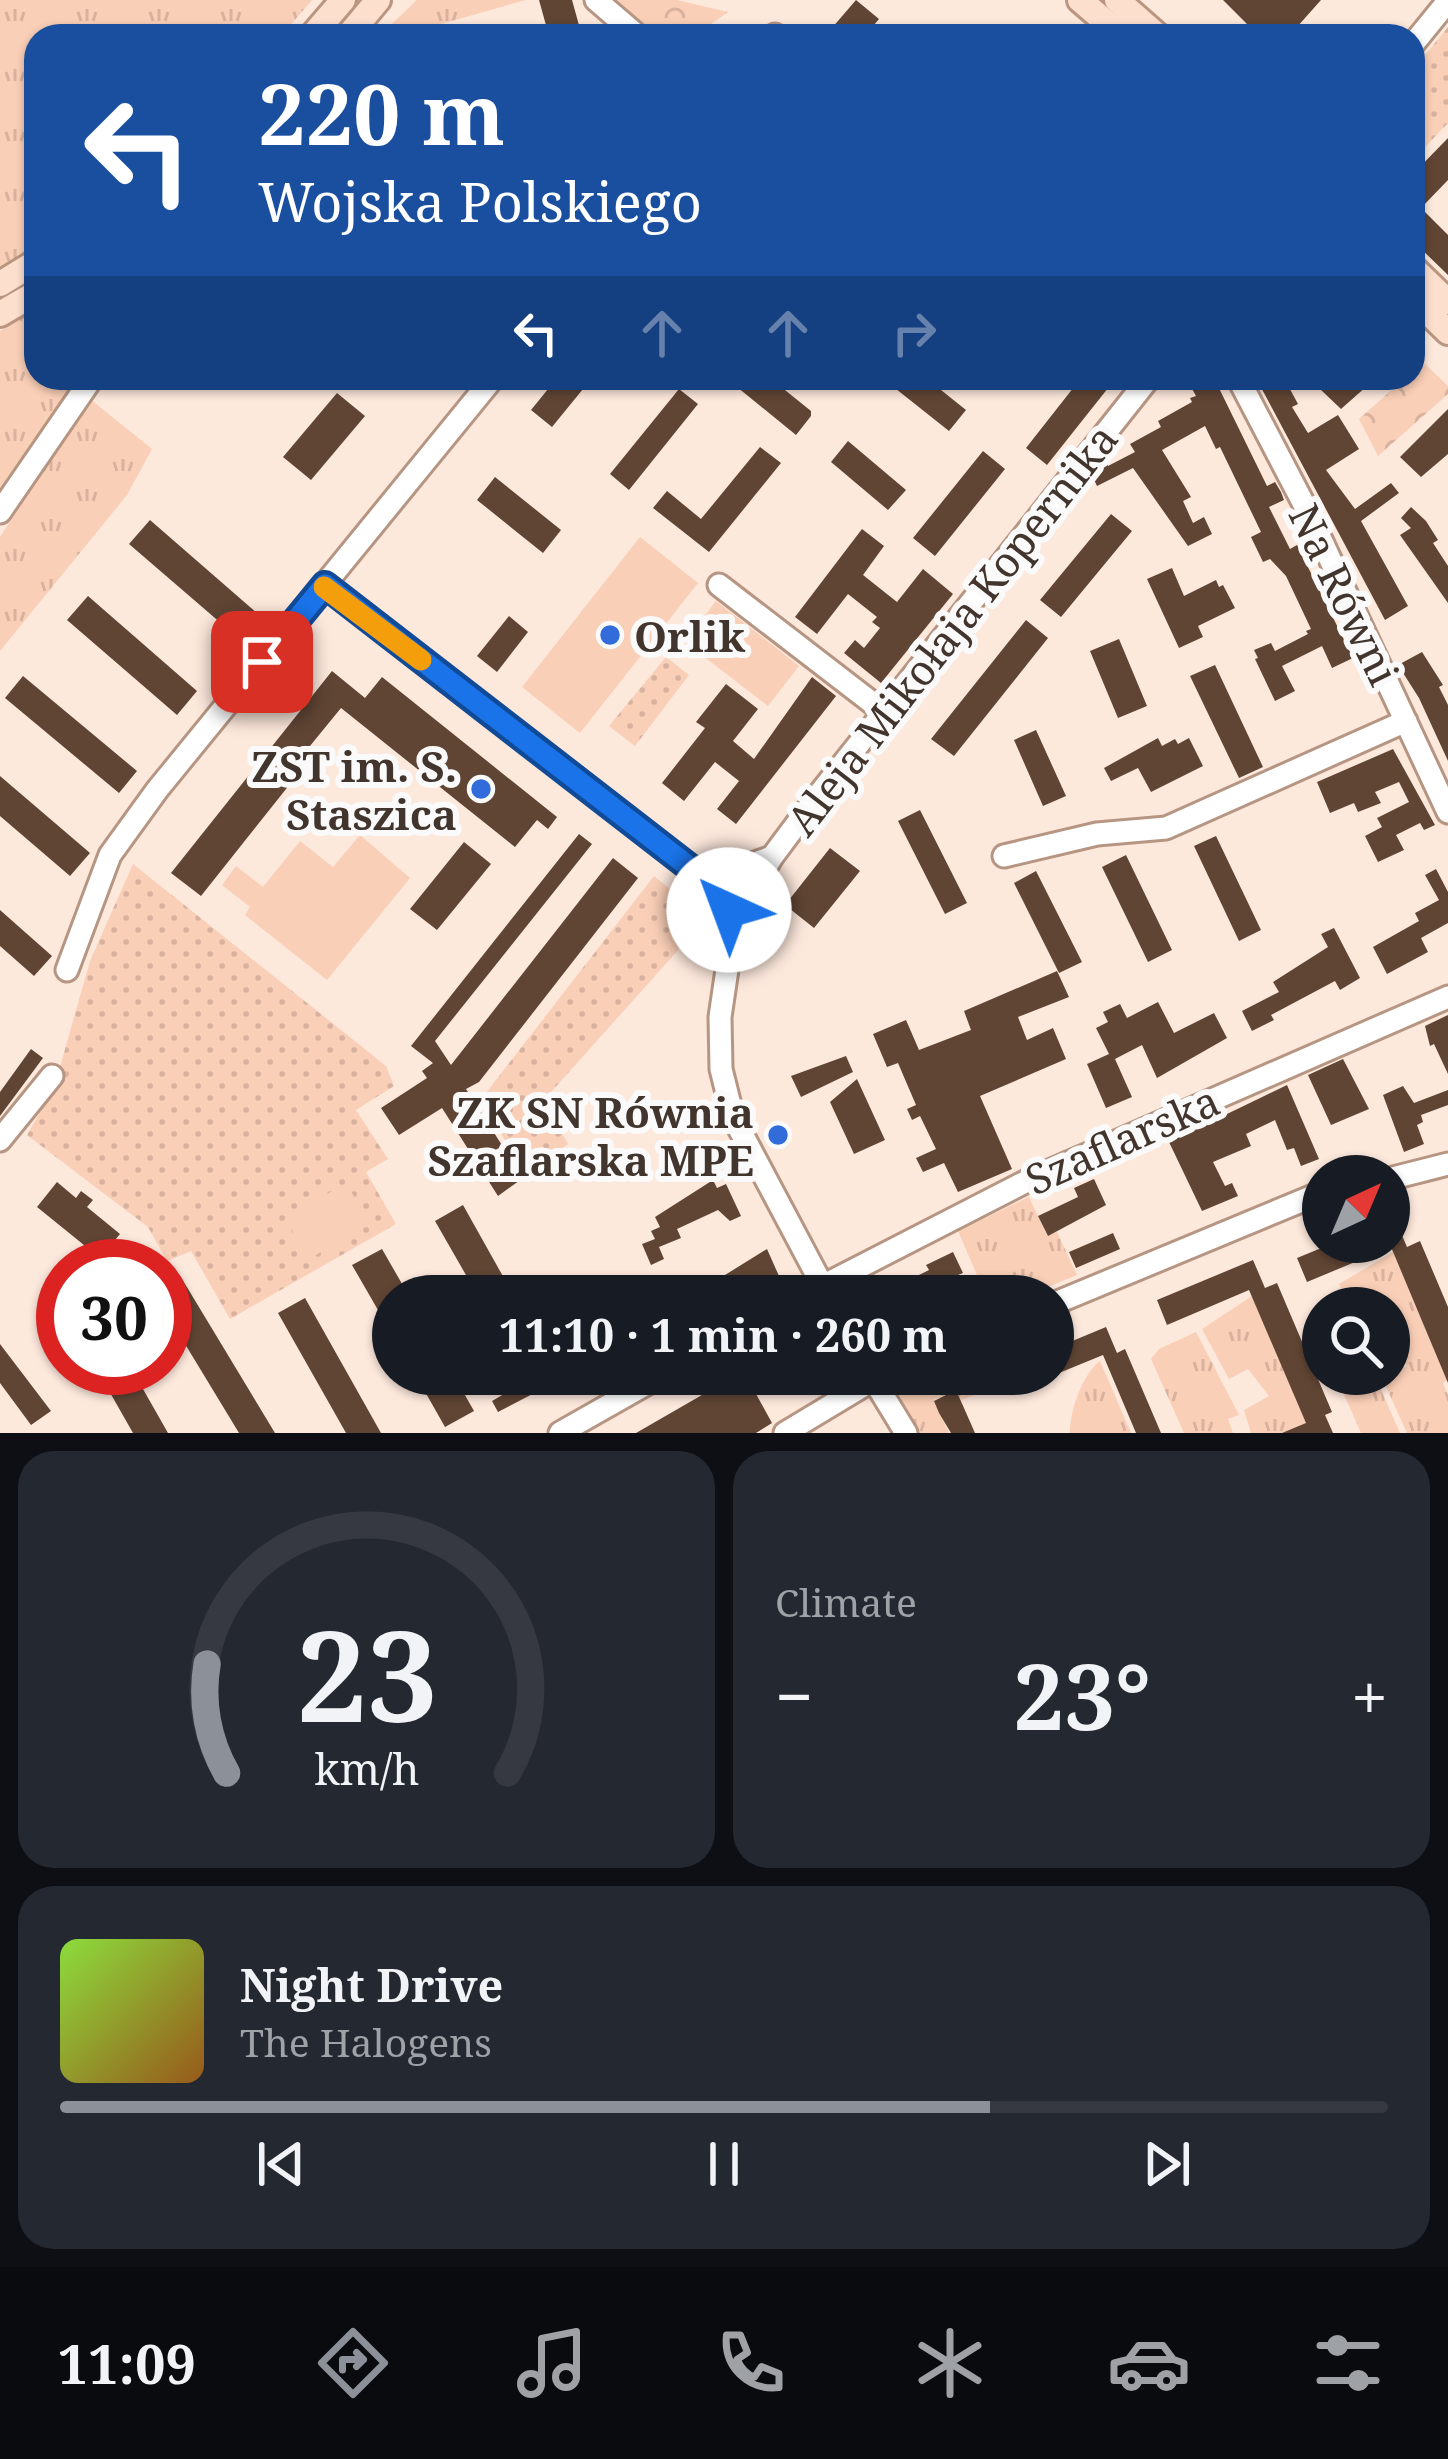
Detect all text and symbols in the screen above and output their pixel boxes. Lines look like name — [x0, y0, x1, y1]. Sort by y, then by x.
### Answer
text: 220 m — [258, 55, 505, 170]
icon: left — [60, 72, 216, 228]
text: Wojska Polskiego — [258, 164, 702, 238]
icon: left — [503, 300, 569, 366]
icon: ahead — [629, 300, 695, 366]
icon: ahead — [755, 300, 821, 366]
icon: right — [881, 300, 947, 366]
street label: Aleja Mikołaja Kopernika — [772, 412, 1130, 846]
street label: Na Równi — [1277, 494, 1413, 694]
place label: Orlik — [634, 607, 746, 664]
pin — [211, 611, 313, 713]
marker: Orlik — [597, 622, 623, 648]
icon: arrive — [229, 629, 295, 695]
place label: ZST im. S. Staszica — [251, 737, 457, 842]
marker: ZST im. S. Staszica — [468, 776, 494, 802]
position arrow — [666, 847, 792, 973]
street label: Szaflarska — [1016, 1071, 1228, 1207]
place label: ZK SN Równia Szaflarska MPE — [428, 1083, 754, 1188]
marker: ZK SN Równia Szaflarska MPE — [765, 1122, 791, 1148]
north arrow — [1302, 1155, 1410, 1263]
map controls — [1302, 1155, 1410, 1395]
speed limit sign: 30 — [36, 1239, 192, 1395]
button: search — [1302, 1287, 1410, 1395]
text: 11:10 · 1 min · 260 m — [499, 1304, 947, 1365]
text: Climate — [775, 1575, 917, 1628]
text: 23 — [296, 1589, 437, 1759]
text: 23° — [1013, 1634, 1151, 1756]
text: − — [775, 1650, 813, 1740]
text: + — [1351, 1650, 1388, 1740]
text: km/h — [314, 1738, 419, 1797]
text: Night Drive — [240, 1954, 503, 2015]
text: The Halogens — [240, 2015, 492, 2068]
icon: previous — [248, 2131, 314, 2197]
icon: pause — [691, 2131, 757, 2197]
icon: next — [1134, 2131, 1200, 2197]
icon: directions — [311, 2321, 395, 2405]
icon: music — [510, 2321, 594, 2405]
icon: phone — [709, 2321, 793, 2405]
icon: climate — [908, 2321, 992, 2405]
icon: car — [1107, 2321, 1191, 2405]
icon: filters — [1306, 2321, 1390, 2405]
text: 11:09 — [58, 2326, 196, 2400]

